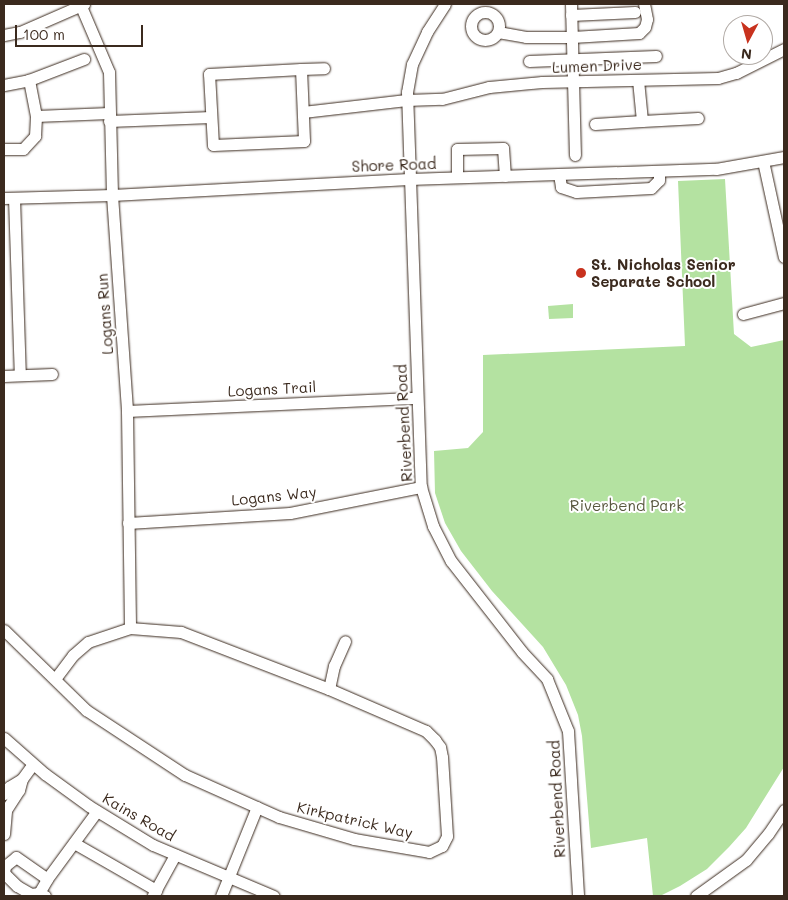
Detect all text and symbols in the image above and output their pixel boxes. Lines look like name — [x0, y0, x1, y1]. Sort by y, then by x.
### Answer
scale bar — [18, 15, 145, 47]
north arrow — [723, 15, 773, 65]
text: 100 m — [23, 24, 65, 44]
text: N — [740, 44, 753, 64]
street label: Lumen Drive — [552, 55, 642, 77]
street label: Shore Road — [351, 155, 437, 175]
place label: St. Nicholas Senior Separate School — [591, 255, 735, 290]
marker: St. Nicholas Senior Separate School — [575, 267, 587, 279]
street label: Logans Run — [93, 273, 117, 355]
street label: Riverbend Road — [392, 364, 416, 482]
street label: Logans Trail — [227, 378, 317, 400]
street label: Logans Way — [231, 483, 317, 509]
park label: Riverbend Park — [570, 497, 684, 515]
street label: Riverbend Road — [545, 740, 569, 858]
street label: Kains Road — [100, 789, 178, 845]
street label: Kirkpatrick Way — [295, 798, 415, 842]

